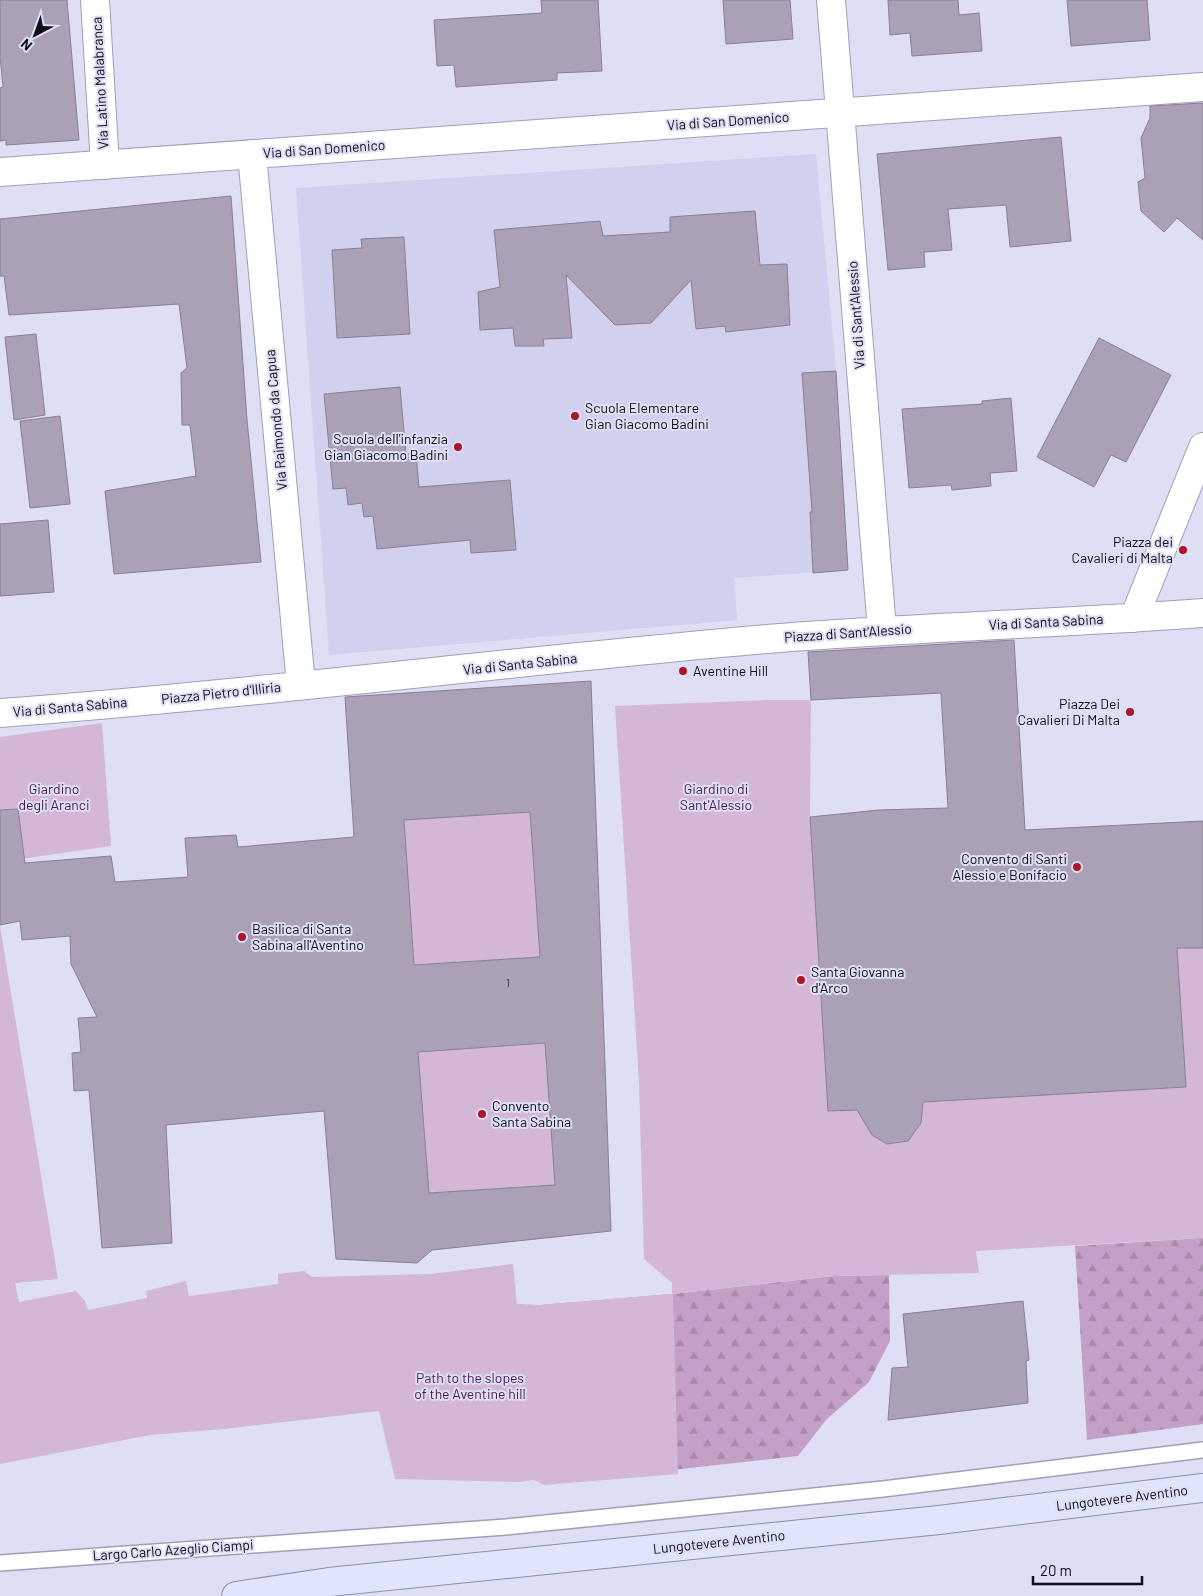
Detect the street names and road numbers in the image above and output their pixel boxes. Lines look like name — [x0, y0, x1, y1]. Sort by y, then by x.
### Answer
street label: Via Latino Malabranca — [88, 16, 111, 150]
street label: Via di San Domenico — [666, 108, 790, 133]
street label: Via di San Domenico — [262, 136, 386, 161]
street label: Via di Sant'Alessio — [843, 260, 868, 370]
street label: Via Raimondo da Capua — [261, 349, 290, 491]
street label: Via di Santa Sabina — [988, 610, 1104, 633]
street label: Piazza di Sant'Alessio — [784, 620, 912, 645]
street label: Via di Santa Sabina — [462, 649, 578, 678]
street label: Piazza Pietro d'Illiria — [160, 678, 282, 707]
street label: Via di Santa Sabina — [12, 693, 128, 720]
street label: Lungotevere Aventino — [1055, 1481, 1189, 1514]
street label: Lungotevere Aventino — [652, 1526, 786, 1557]
street label: Largo Carlo Azeglio Ciampi — [92, 1535, 254, 1564]

